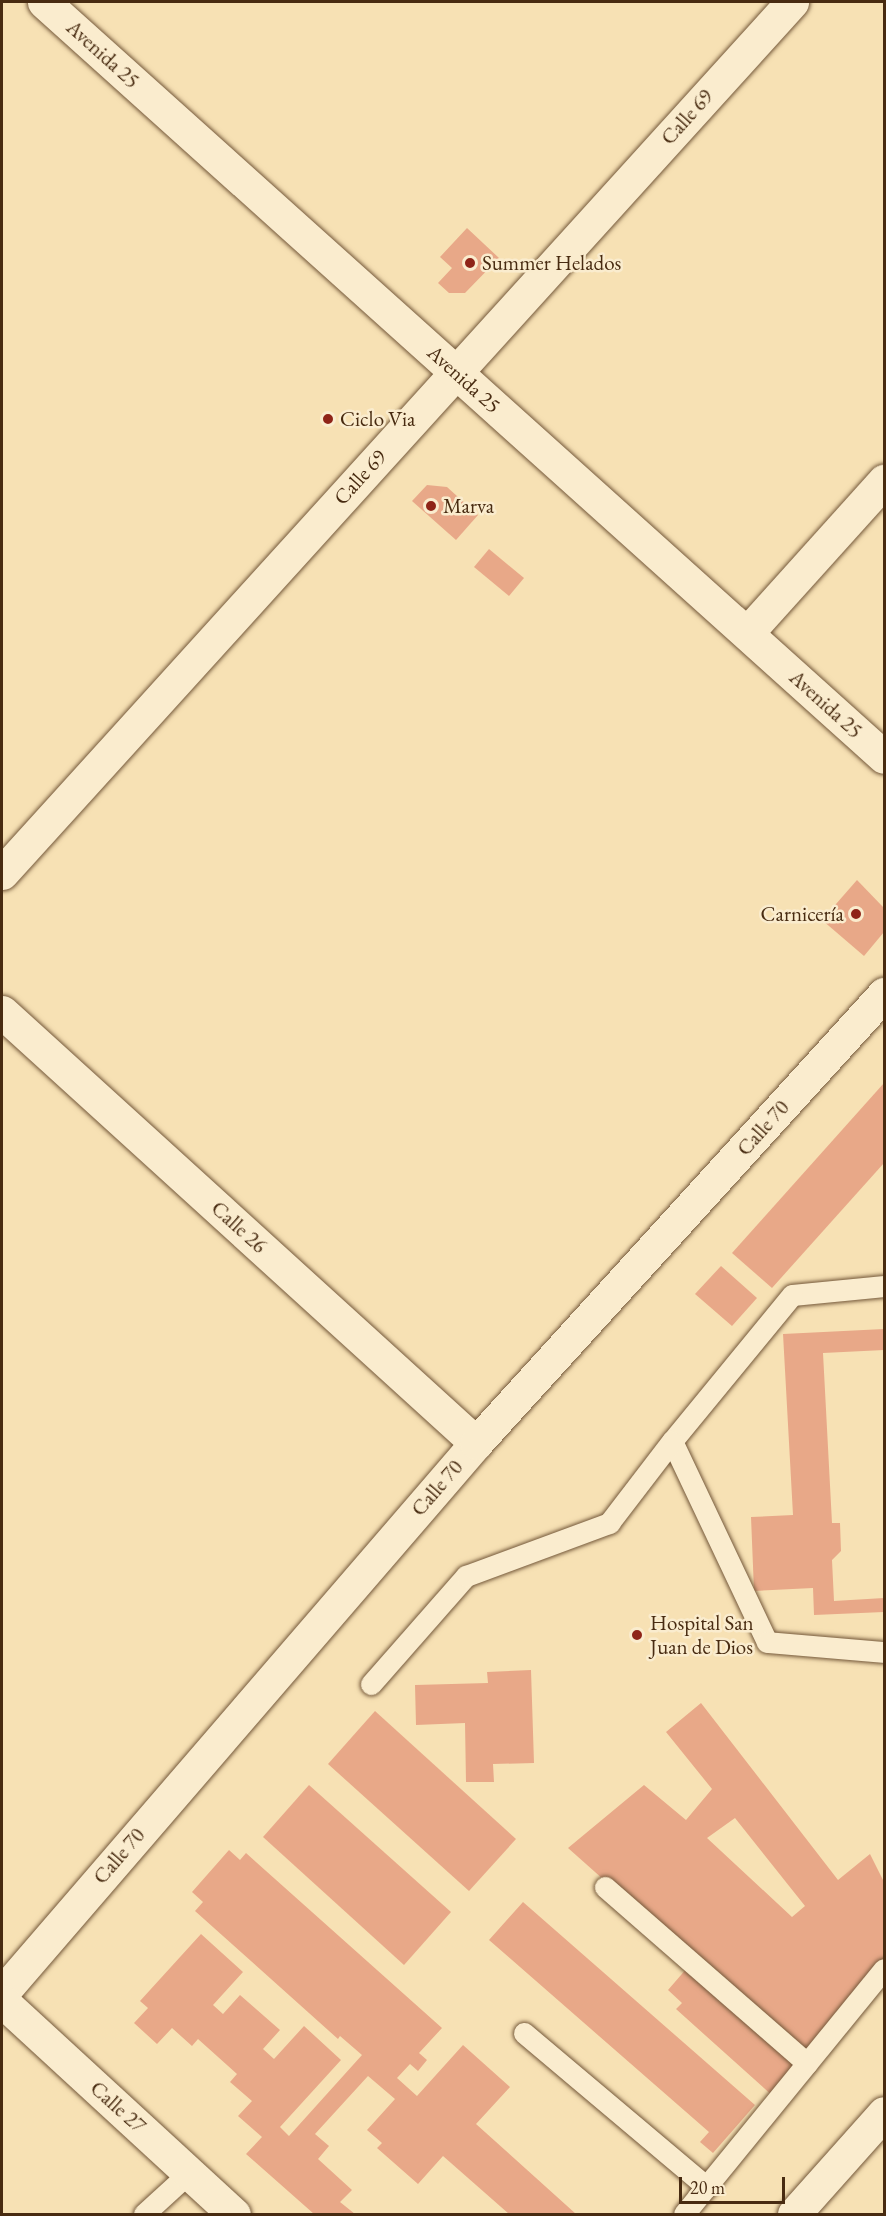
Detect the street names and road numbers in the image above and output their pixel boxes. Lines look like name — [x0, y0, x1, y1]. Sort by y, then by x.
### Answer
street label: Avenida 25 — [61, 15, 145, 93]
street label: Calle 69 — [656, 84, 718, 150]
street label: Avenida 25 — [422, 340, 506, 418]
street label: Calle 69 — [329, 444, 391, 510]
street label: Avenida 25 — [784, 665, 868, 743]
street label: Calle 70 — [732, 1095, 794, 1161]
street label: Calle 26 — [206, 1196, 272, 1258]
street label: Calle 70 — [406, 1455, 468, 1521]
street label: Calle 70 — [88, 1823, 150, 1889]
street label: Calle 27 — [85, 2076, 151, 2138]

